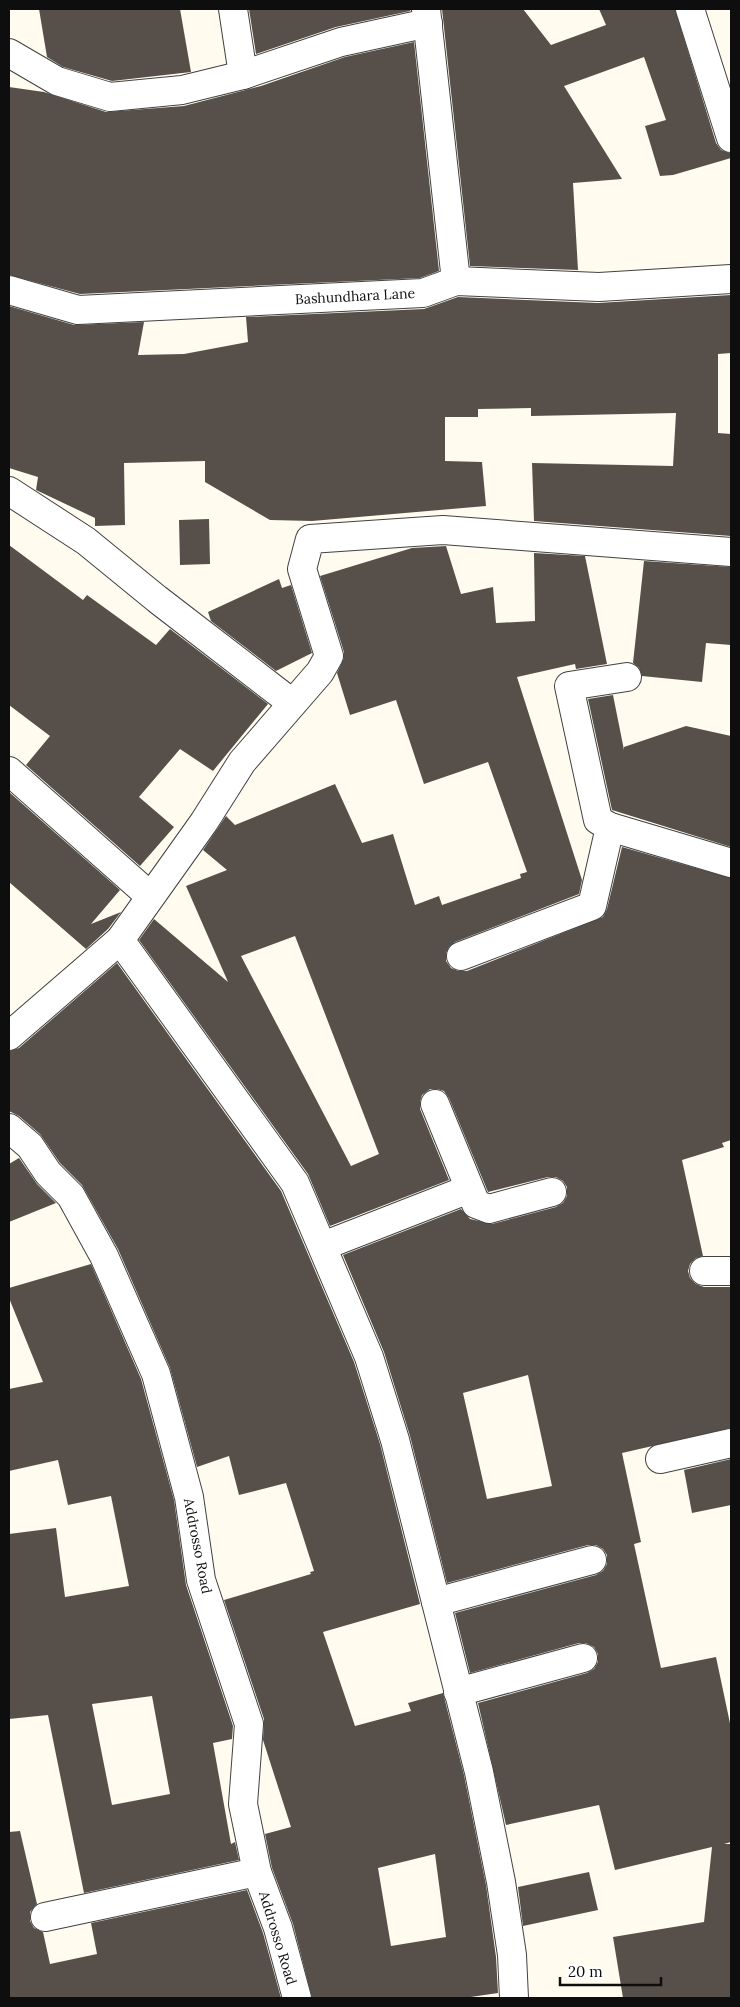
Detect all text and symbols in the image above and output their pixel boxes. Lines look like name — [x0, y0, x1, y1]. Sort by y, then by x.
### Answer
street label: Bashundhara Lane — [295, 284, 416, 308]
street label: Addrosso Road — [180, 1496, 216, 1595]
street label: Addrosso Road — [255, 1888, 301, 1987]
scale bar — [560, 1954, 661, 1986]
text: 20 m — [568, 1962, 603, 1981]

